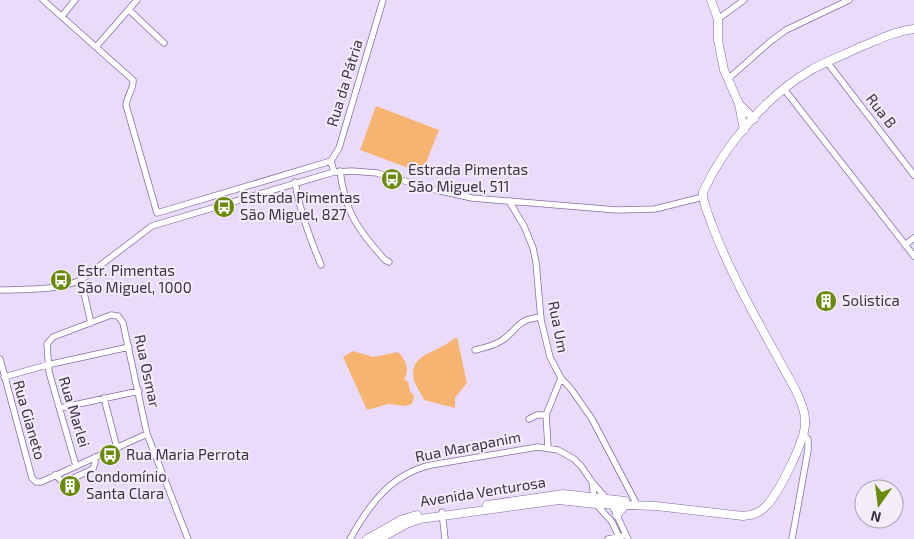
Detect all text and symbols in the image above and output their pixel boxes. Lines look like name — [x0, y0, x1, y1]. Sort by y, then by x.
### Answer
street label: Rua da Pátria — [322, 37, 366, 129]
street label: Rua B — [863, 90, 901, 131]
place label: Estrada Pimentas São Miguel, 511 — [408, 160, 528, 195]
bus stop icon: Estrada Pimentas São Miguel, 511 — [380, 167, 404, 191]
place label: Estrada Pimentas São Miguel, 827 — [240, 188, 360, 223]
bus stop icon: Estrada Pimentas São Miguel, 827 — [212, 195, 236, 219]
place label: Estr. Pimentas São Miguel, 1000 — [77, 261, 192, 296]
bus stop icon: Estr. Pimentas São Miguel, 1000 — [49, 268, 73, 292]
building icon: Solistica — [814, 289, 838, 313]
place label: Solistica — [842, 291, 900, 309]
street label: Rua Um — [545, 299, 573, 354]
street label: Rua Osmar — [131, 333, 165, 409]
street label: Rua Marlei — [56, 374, 94, 449]
street label: Rua Gianeto — [10, 378, 50, 462]
street label: Rua Marapanim — [413, 427, 522, 465]
bus stop icon: Rua Maria Perrota — [98, 443, 122, 467]
place label: Rua Maria Perrota — [126, 445, 249, 463]
place label: Condomínio Santa Clara — [86, 467, 167, 502]
street label: Avenida Venturosa — [419, 472, 547, 510]
building icon: Condomínio Santa Clara — [58, 474, 82, 498]
north arrow — [854, 479, 904, 529]
text: N — [869, 508, 883, 527]

